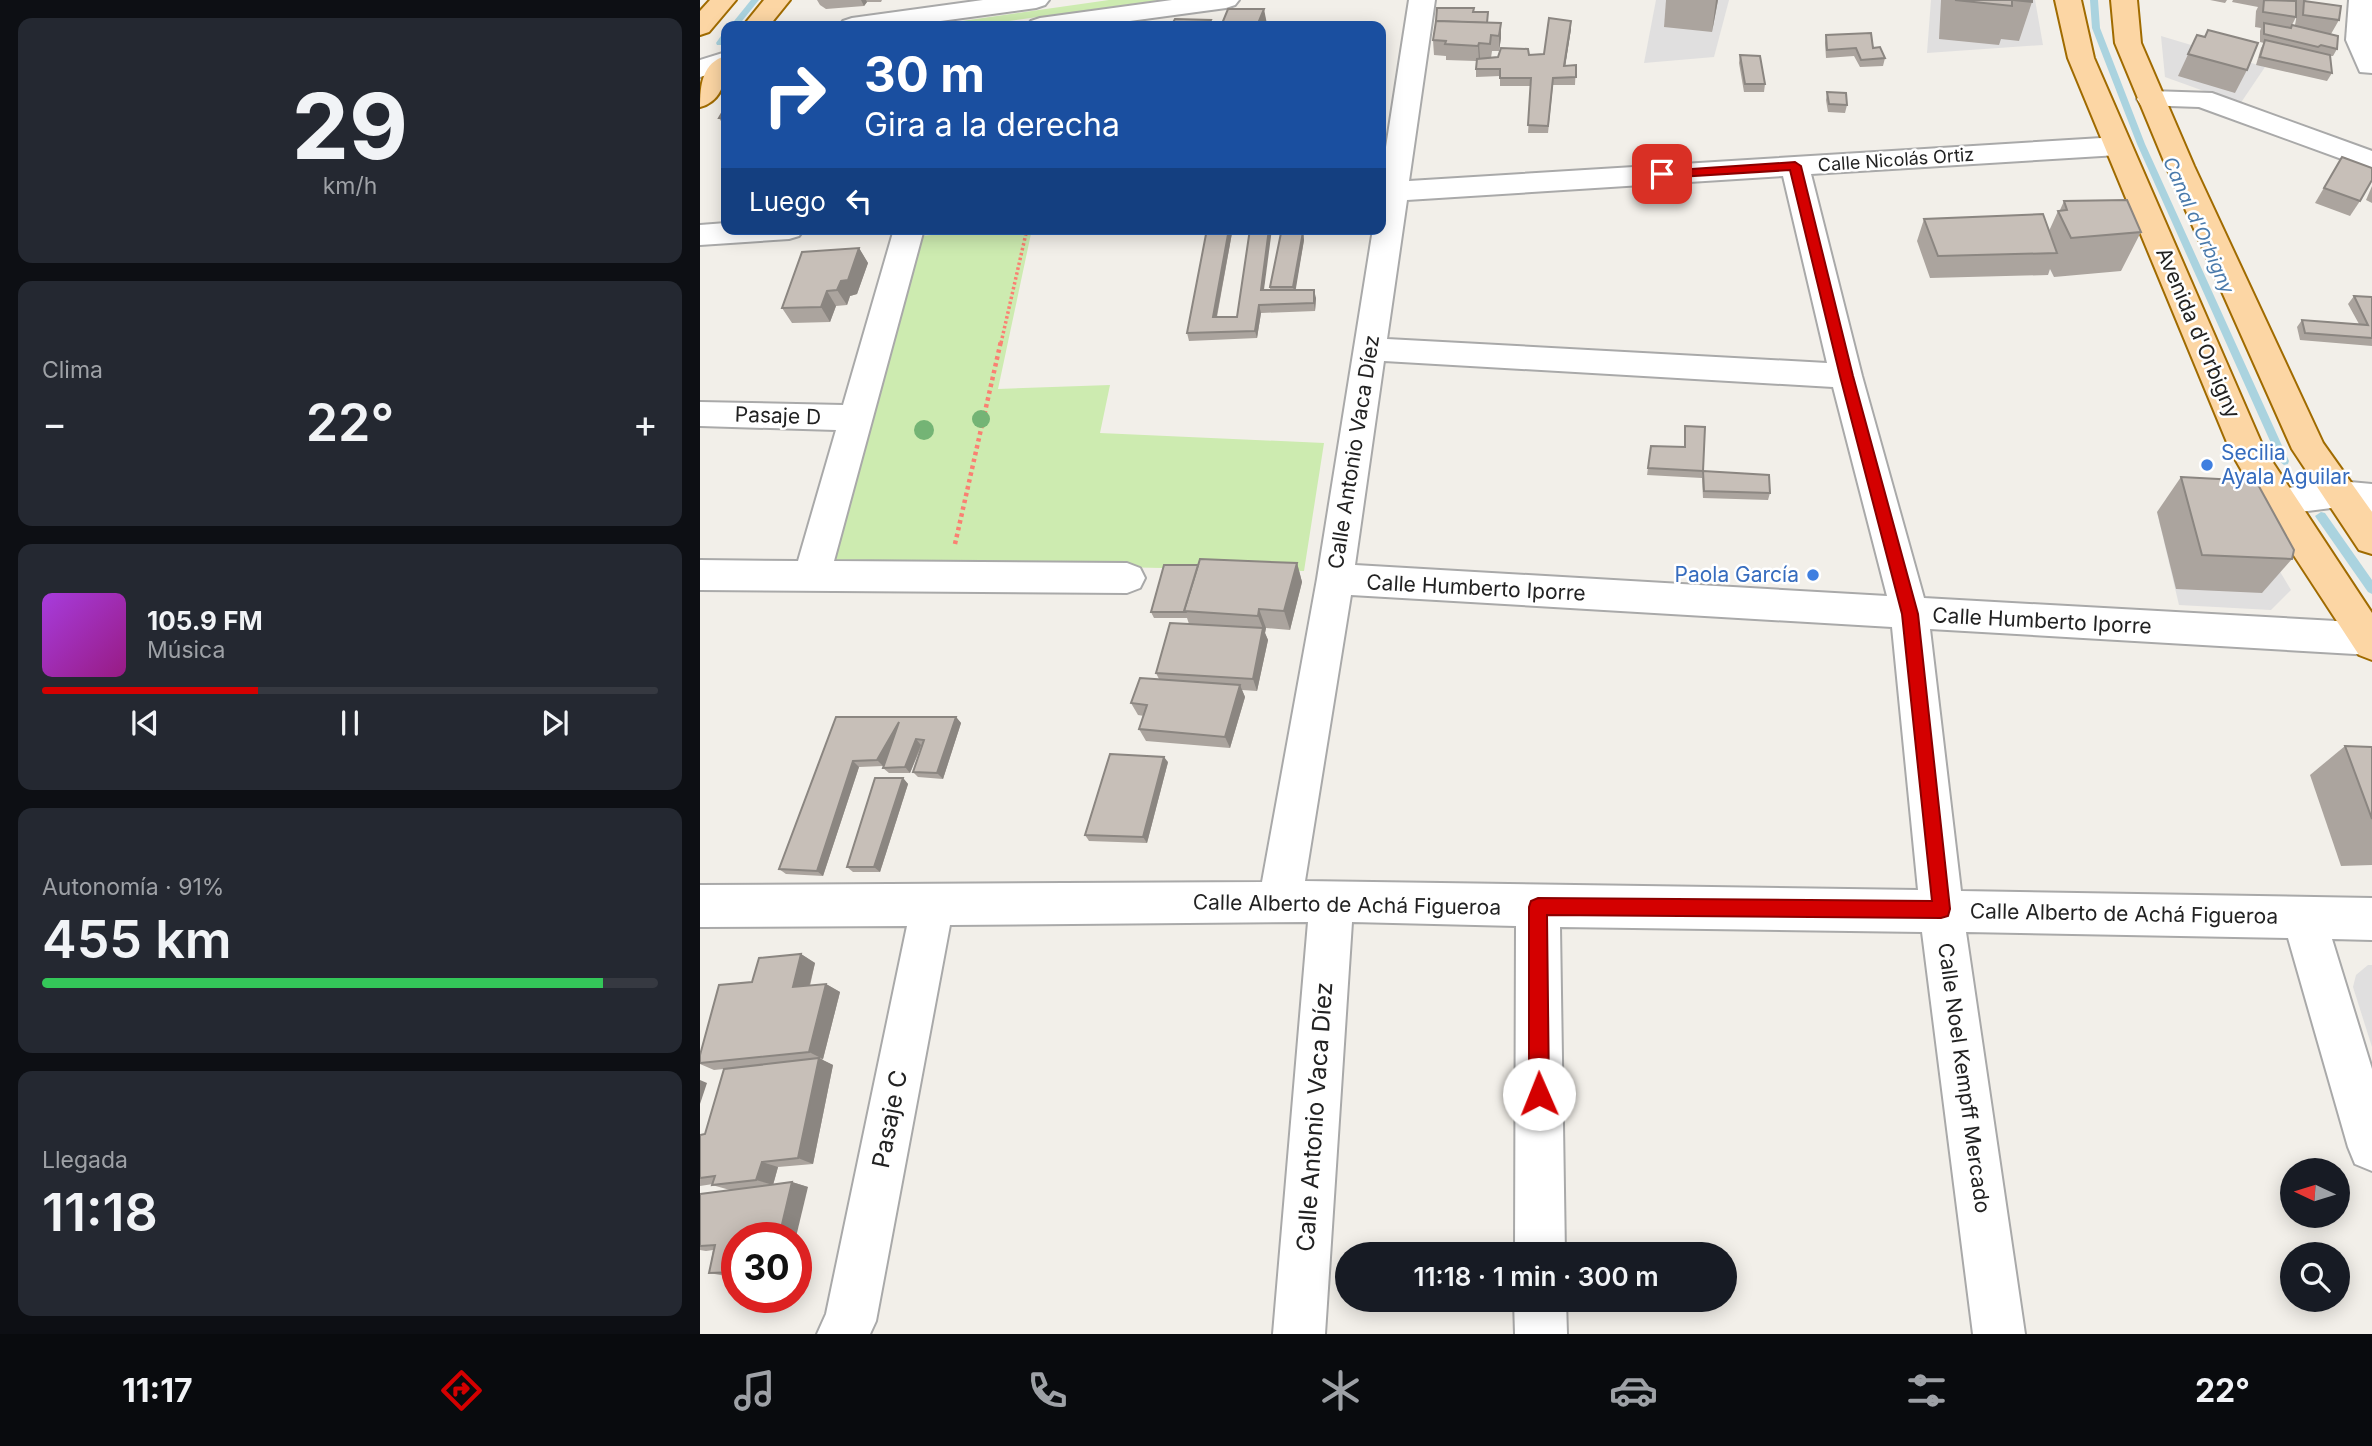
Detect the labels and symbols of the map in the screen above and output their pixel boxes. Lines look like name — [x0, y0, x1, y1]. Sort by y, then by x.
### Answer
pin — [1632, 144, 1692, 204]
street label: Calle Nicolás Ortiz — [1817, 144, 1975, 175]
water label: Canal d'Orbigny — [2158, 153, 2240, 298]
street label: Avenida d'Orbigny — [2151, 244, 2246, 422]
street label: Calle Antonio Vaca Díez — [1323, 333, 1384, 571]
street label: Pasaje D — [734, 401, 822, 430]
place label: Secilia Ayala Aguilar — [2221, 440, 2350, 489]
marker: Secilia Ayala Aguilar — [2199, 457, 2215, 473]
place label: Paola García — [1675, 562, 1799, 587]
marker: Paola García — [1805, 567, 1821, 583]
street label: Calle Humberto Iporre — [1366, 569, 1586, 606]
street label: Calle Humberto Iporre — [1932, 602, 2152, 639]
street label: Calle Alberto de Achá Figueroa — [1193, 889, 1501, 920]
street label: Calle Alberto de Achá Figueroa — [1970, 898, 2278, 929]
street label: Calle Noel Kempff Mercado — [1933, 941, 1996, 1215]
street label: Calle Antonio Vaca Díez — [1291, 981, 1338, 1253]
position arrow — [1502, 1057, 1576, 1131]
street label: Pasaje C — [866, 1068, 913, 1170]
north arrow — [2280, 1158, 2350, 1228]
speed limit sign: 30 — [721, 1222, 812, 1313]

